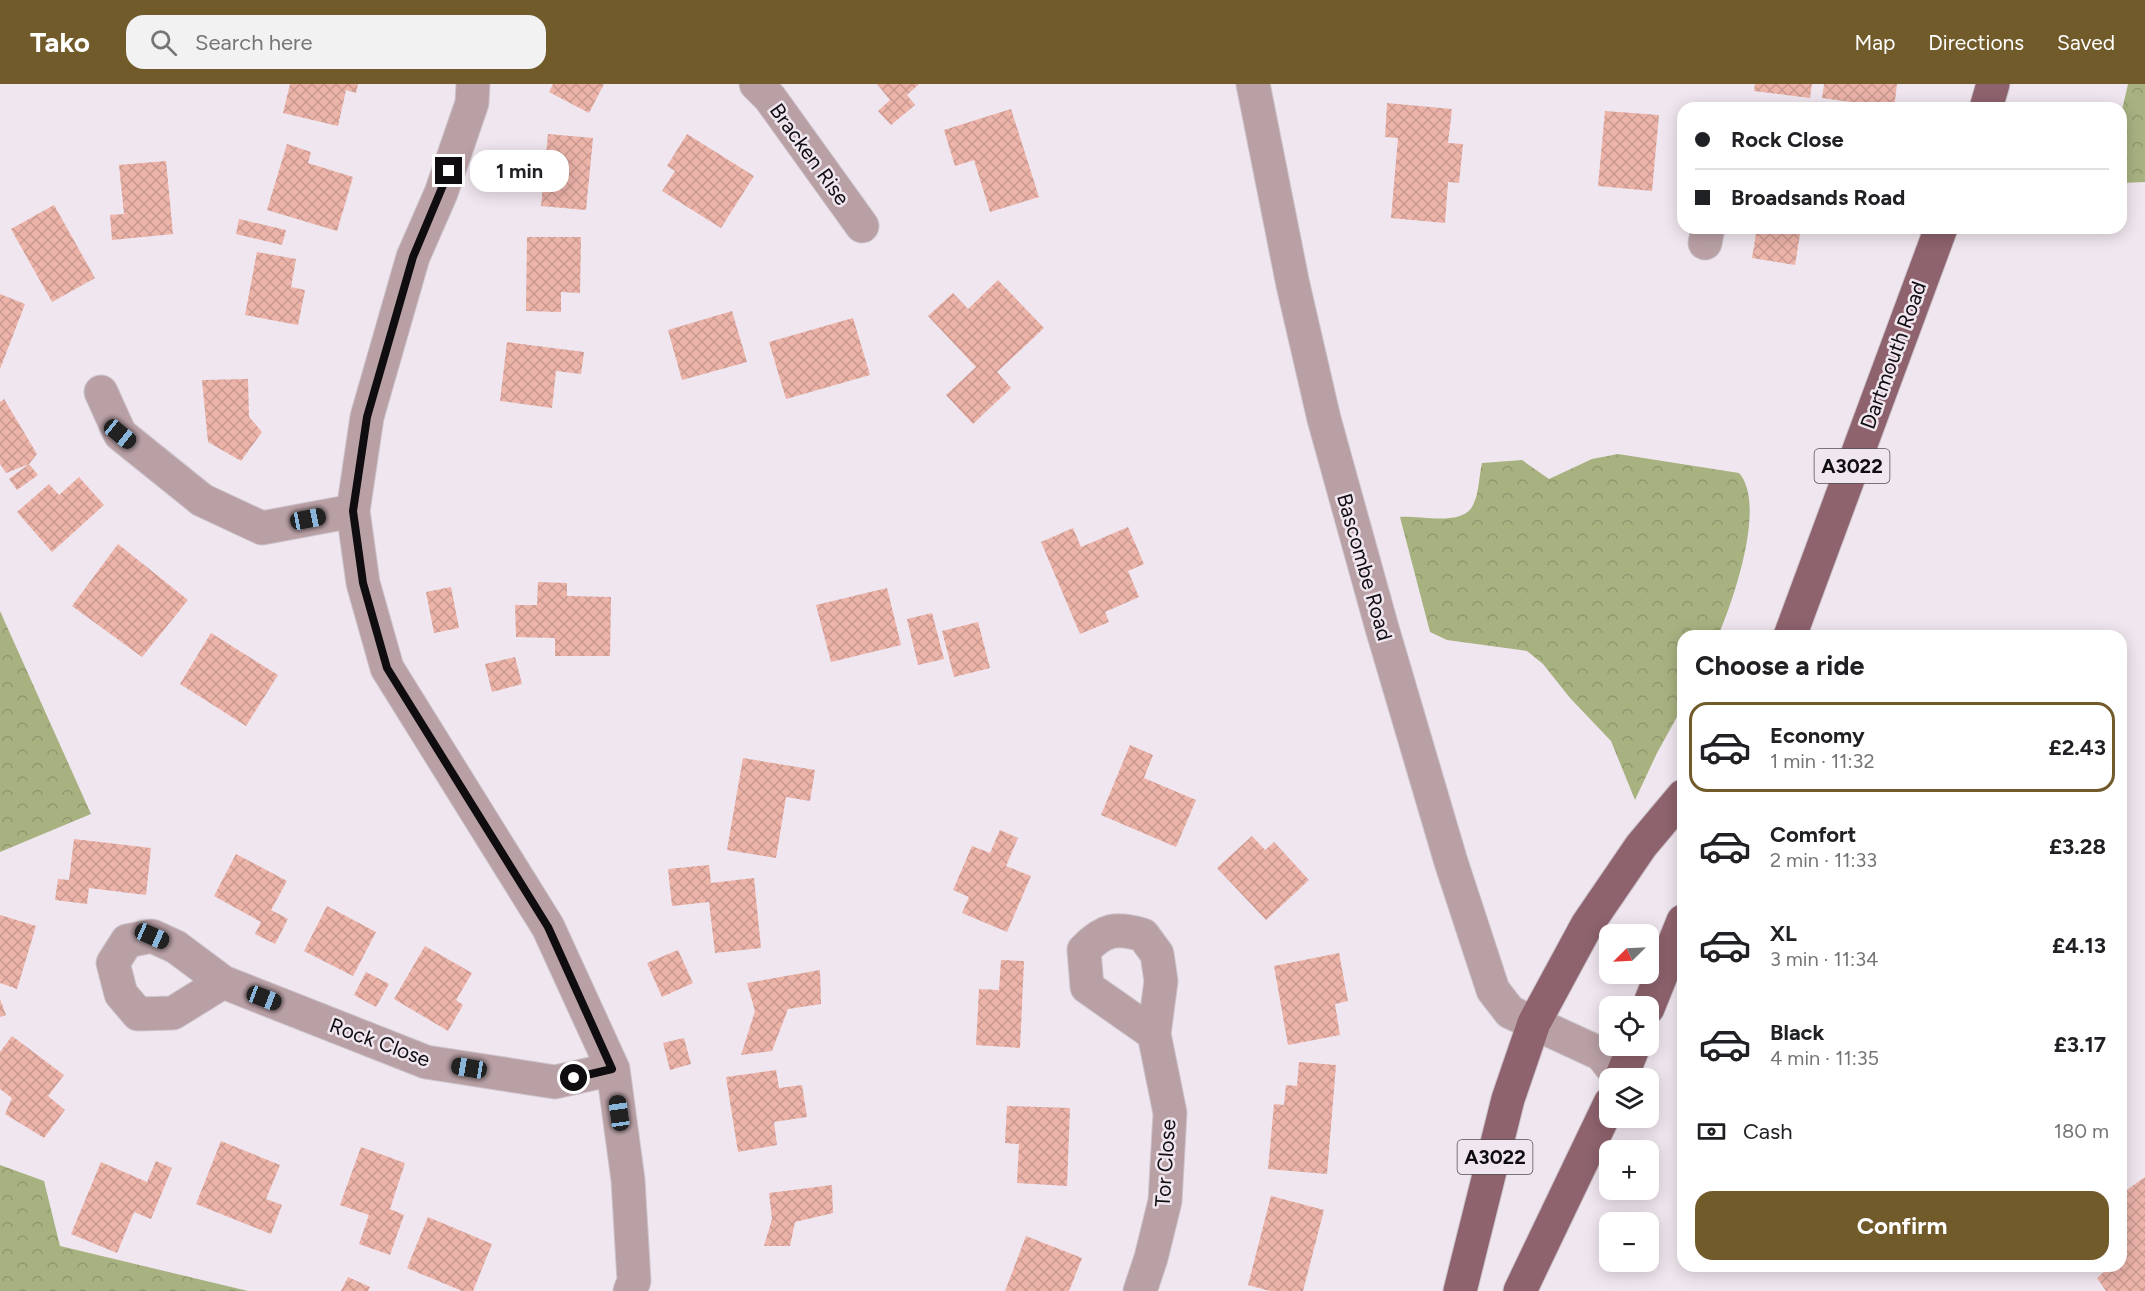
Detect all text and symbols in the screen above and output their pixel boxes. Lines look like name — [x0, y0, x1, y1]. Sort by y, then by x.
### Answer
search box — [126, 15, 546, 69]
text: Tako — [30, 25, 90, 59]
icon: search — [147, 26, 180, 59]
text: Search here — [195, 29, 313, 56]
text: Map — [1854, 30, 1895, 55]
text: Directions — [1928, 30, 2024, 55]
text: Saved — [2057, 30, 2115, 55]
street label: Bracken Rise — [765, 98, 855, 210]
text: Rock Close — [1731, 126, 1844, 153]
callout: 1 min — [470, 150, 569, 192]
route end — [435, 157, 462, 184]
text: 1 min — [496, 159, 543, 183]
text: Broadsands Road — [1731, 184, 1905, 211]
street label: Dartmouth Road — [1855, 278, 1931, 432]
car — [100, 416, 140, 452]
road number: A3022 — [1814, 449, 1890, 483]
street label: Bascombe Road — [1332, 490, 1398, 644]
car — [289, 507, 327, 531]
text: Choose a ride — [1695, 649, 1864, 682]
icon: car — [1698, 720, 1752, 774]
text: Economy — [1770, 722, 1865, 749]
text: £2.43 — [2049, 734, 2106, 761]
text: 1 min · 11:32 — [1770, 749, 1875, 773]
icon: car — [1698, 819, 1752, 873]
text: Comfort — [1770, 821, 1856, 848]
text: £3.28 — [2049, 833, 2106, 860]
text: 2 min · 11:33 — [1770, 848, 1877, 872]
icon: car — [1698, 918, 1752, 972]
car — [132, 920, 172, 952]
text: XL — [1770, 920, 1797, 947]
north arrow — [1599, 924, 1659, 984]
map controls — [1599, 924, 1659, 1272]
text: £4.13 — [2052, 932, 2106, 959]
text: 3 min · 11:34 — [1770, 947, 1878, 971]
car — [244, 983, 284, 1013]
button: locate — [1599, 996, 1659, 1056]
street label: Rock Close — [326, 1012, 434, 1072]
icon: car — [1698, 1017, 1752, 1071]
text: Black — [1770, 1019, 1824, 1046]
text: £3.17 — [2054, 1031, 2106, 1058]
text: 4 min · 11:35 — [1770, 1046, 1879, 1070]
car — [450, 1056, 488, 1080]
route start — [560, 1064, 587, 1091]
button: layers — [1599, 1068, 1659, 1128]
car — [608, 1094, 630, 1132]
icon: cash — [1695, 1115, 1728, 1148]
street label: Tor Close — [1149, 1118, 1181, 1208]
text: Cash — [1743, 1118, 1793, 1145]
text: 180 m — [2054, 1119, 2109, 1143]
road number: A3022 — [1458, 1140, 1532, 1174]
button: + — [1599, 1140, 1659, 1200]
button: Confirm — [1695, 1191, 2109, 1260]
button: − — [1599, 1212, 1659, 1272]

